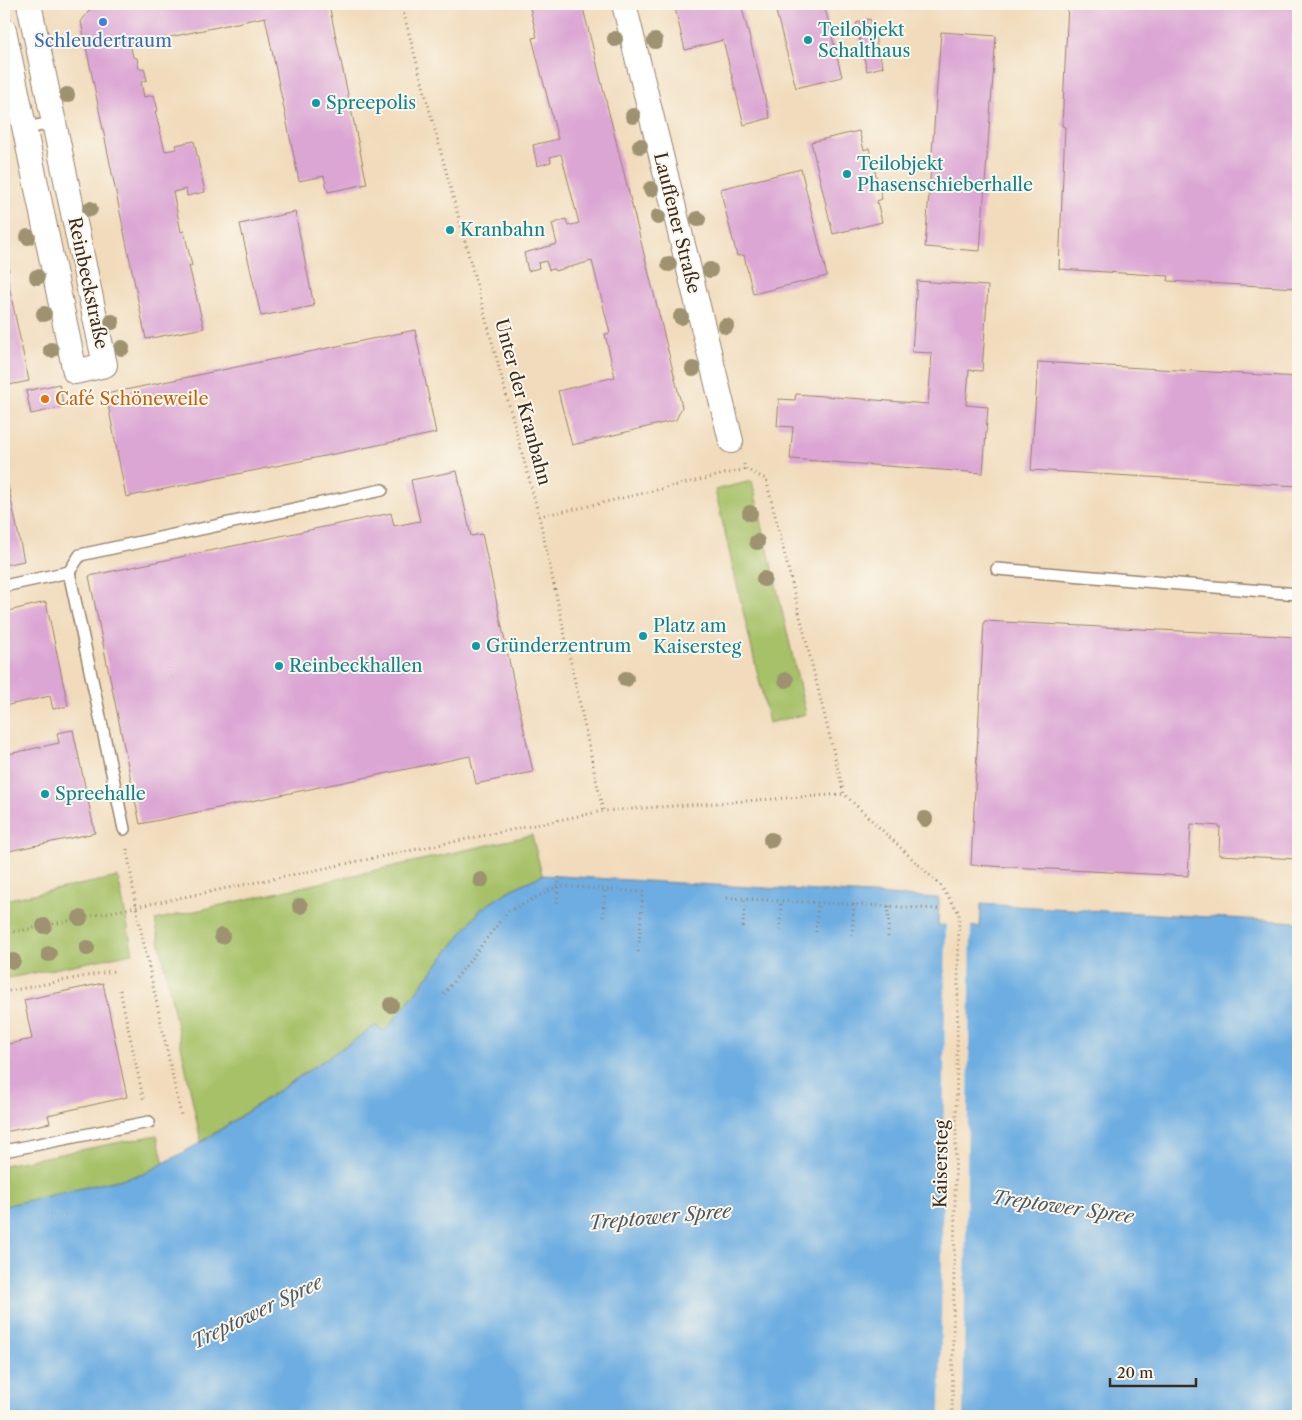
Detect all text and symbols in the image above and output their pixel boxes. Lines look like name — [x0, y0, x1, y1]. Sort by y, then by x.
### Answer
marker: Schleudertraum — [97, 16, 109, 28]
place label: Teilobjekt Schalthaus — [818, 19, 910, 62]
place label: Schleudertraum — [34, 30, 172, 52]
marker: Teilobjekt Schalthaus — [802, 34, 814, 46]
place label: Spreepolis — [326, 92, 416, 114]
marker: Spreepolis — [310, 97, 322, 109]
street label: Lauffener Straße — [649, 150, 705, 296]
place label: Teilobjekt Phasenschieberhalle — [857, 153, 1033, 196]
marker: Teilobjekt Phasenschieberhalle — [841, 168, 853, 180]
street label: Reinbeckstraße — [63, 215, 113, 351]
place label: Kranbahn — [460, 219, 545, 241]
marker: Kranbahn — [444, 224, 456, 236]
street label: Unter der Kranbahn — [490, 316, 556, 488]
place label: Café Schöneweile — [55, 388, 208, 410]
marker: Café Schöneweile — [39, 393, 51, 405]
place label: Platz am Kaisersteg — [653, 615, 742, 658]
marker: Platz am Kaisersteg — [637, 630, 649, 642]
place label: Gründerzentrum — [486, 635, 631, 657]
marker: Gründerzentrum — [470, 640, 482, 652]
place label: Reinbeckhallen — [289, 655, 423, 677]
marker: Reinbeckhallen — [273, 660, 285, 672]
place label: Spreehalle — [55, 783, 146, 805]
marker: Spreehalle — [39, 788, 51, 800]
street label: Kaisersteg — [929, 1119, 953, 1208]
water label: Treptower Spree — [991, 1186, 1136, 1228]
water label: Treptower Spree — [588, 1199, 733, 1235]
water label: Treptower Spree — [188, 1270, 327, 1354]
scale bar — [1110, 1355, 1196, 1387]
text: 20 m — [1117, 1363, 1153, 1382]

